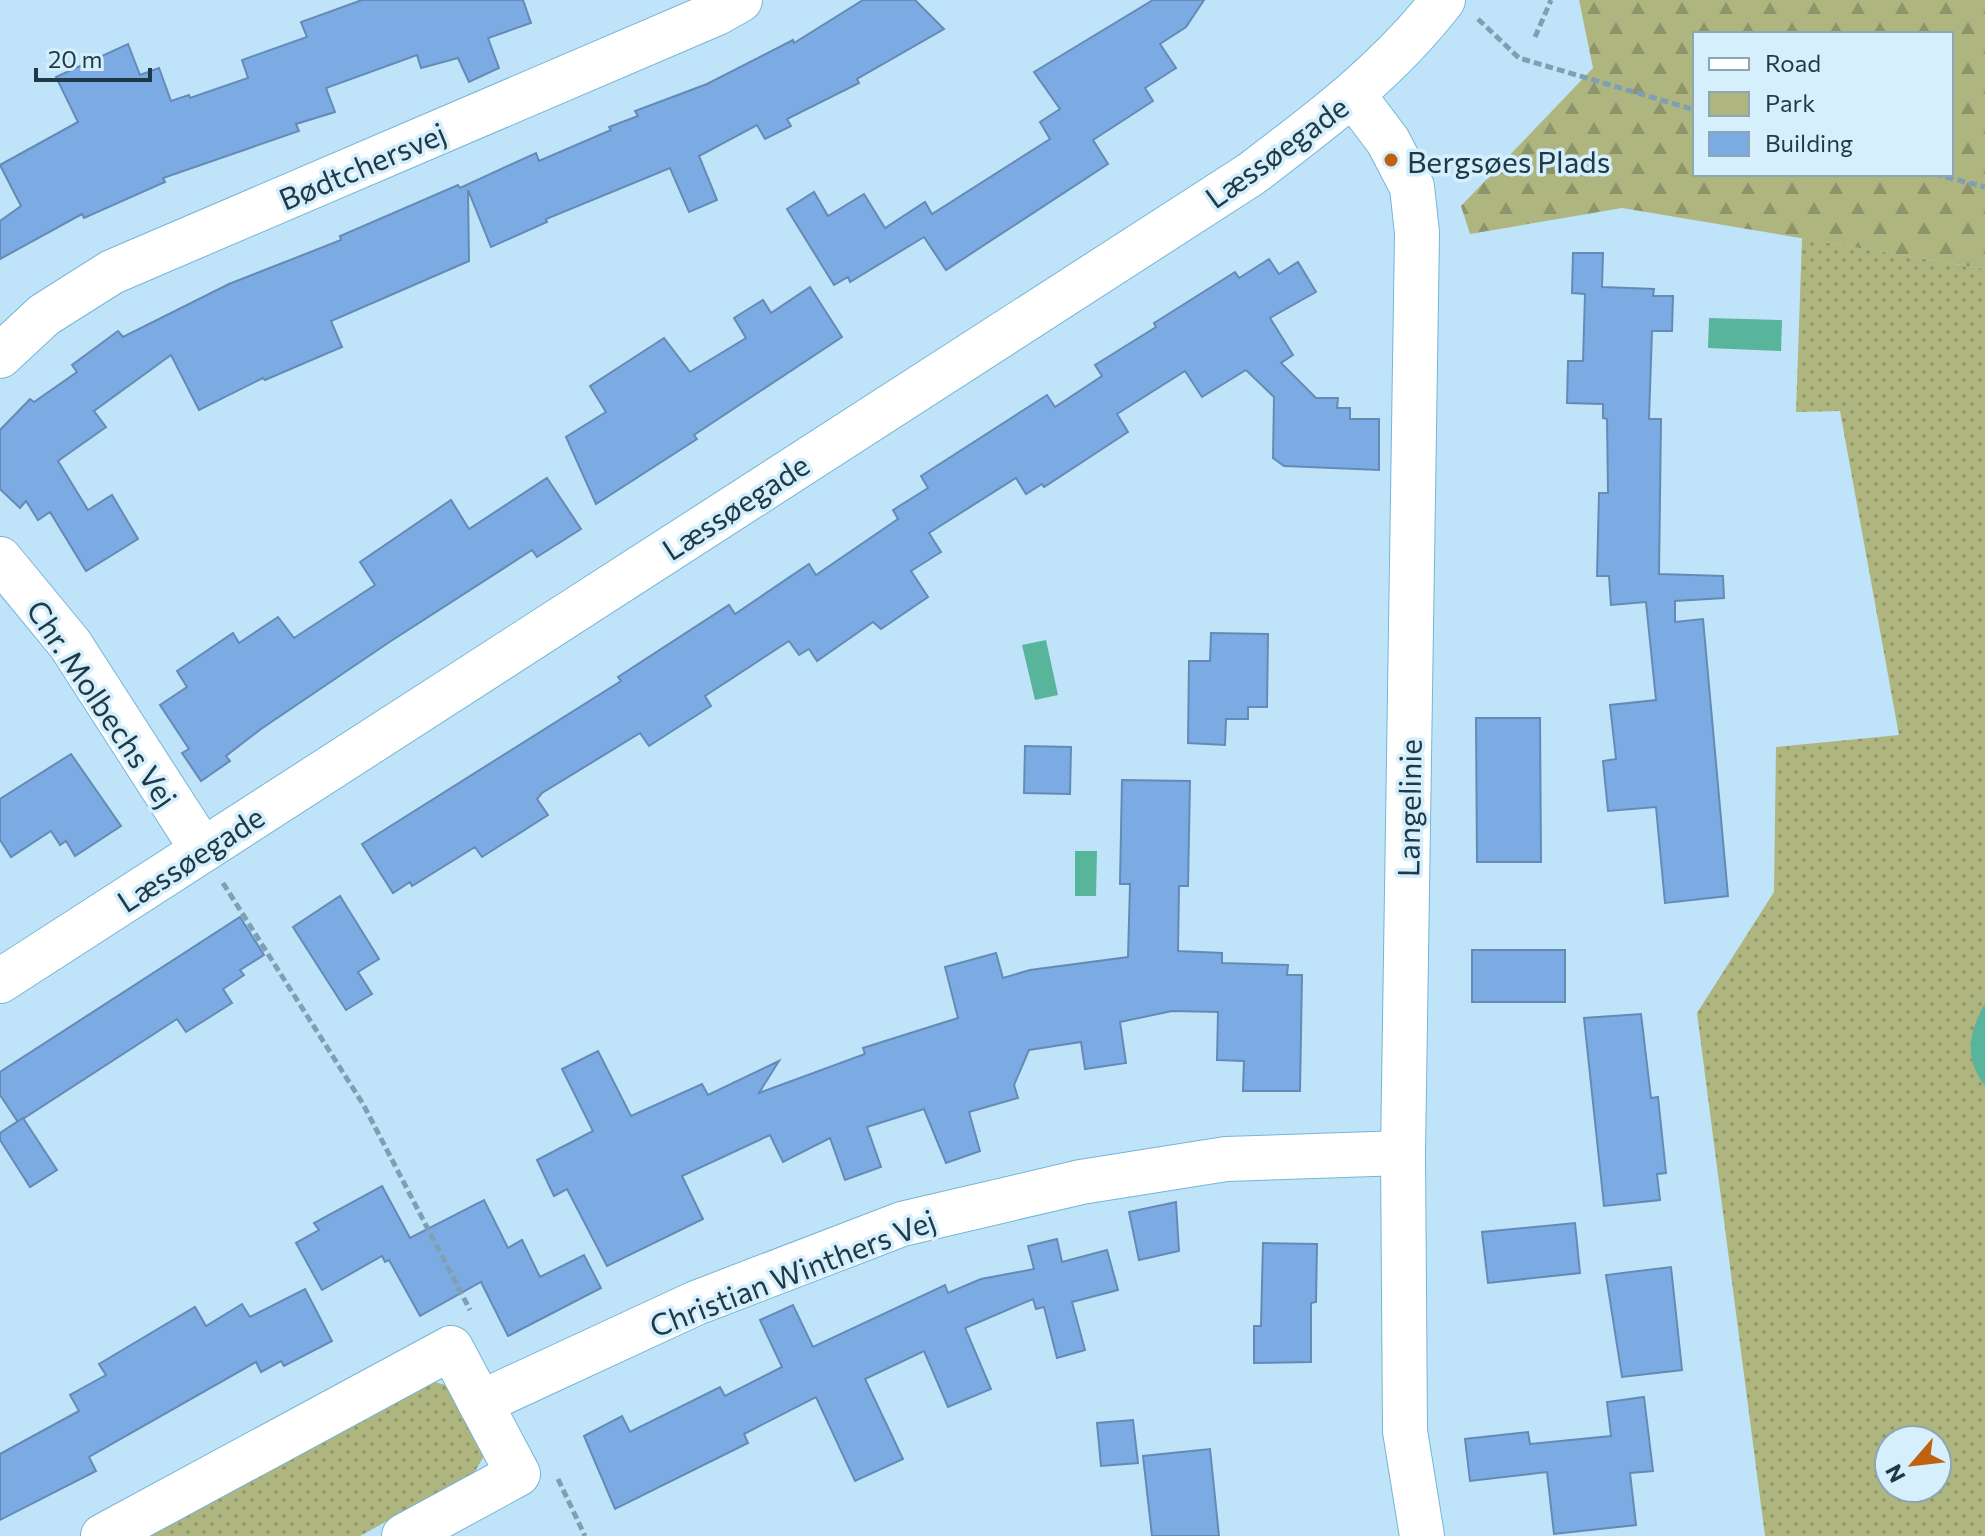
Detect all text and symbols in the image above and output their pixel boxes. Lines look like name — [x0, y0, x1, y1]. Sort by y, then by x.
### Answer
scale bar — [36, 32, 150, 82]
legend — [1693, 32, 1953, 176]
text: 20 m — [48, 44, 102, 73]
text: Road — [1765, 48, 1821, 77]
street label: Læssøegade — [1197, 87, 1355, 215]
text: Park — [1765, 88, 1815, 117]
street label: Bødtchersvej — [273, 113, 451, 217]
text: Building — [1765, 128, 1853, 157]
place label: Bergsøes Plads — [1407, 142, 1610, 179]
marker: Bergsøes Plads — [1382, 151, 1400, 169]
street label: Læssøegade — [655, 445, 815, 567]
street label: Chr. Molbechs Vej — [20, 592, 186, 814]
street label: Langelinie — [1388, 739, 1428, 877]
street label: Læssøegade — [110, 797, 270, 919]
street label: Christian Winthers Vej — [644, 1200, 940, 1344]
north arrow — [1873, 1424, 1953, 1504]
text: N — [1879, 1460, 1911, 1487]

